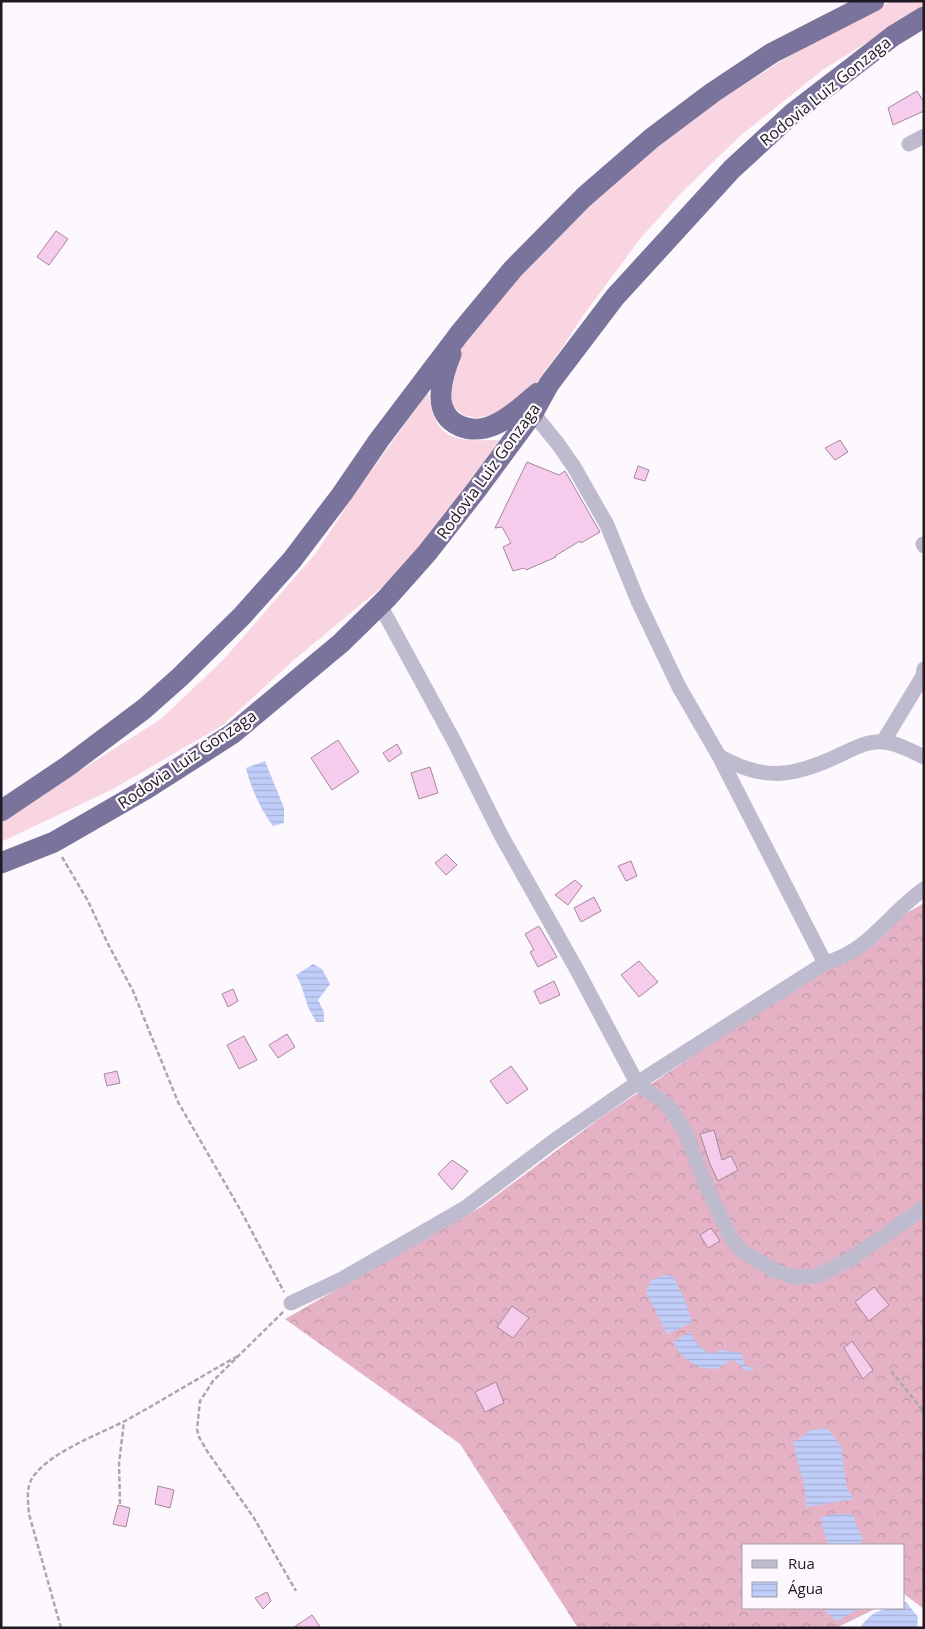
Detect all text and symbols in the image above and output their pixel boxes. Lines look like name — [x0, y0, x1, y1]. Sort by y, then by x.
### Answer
street label: Rodovia Luiz Gonzaga — [755, 31, 895, 151]
street label: Rodovia Luiz Gonzaga — [431, 399, 545, 543]
street label: Rodovia Luiz Gonzaga — [113, 704, 261, 814]
legend — [742, 1544, 905, 1609]
text: Rua — [788, 1553, 815, 1573]
text: Água — [788, 1578, 823, 1598]

